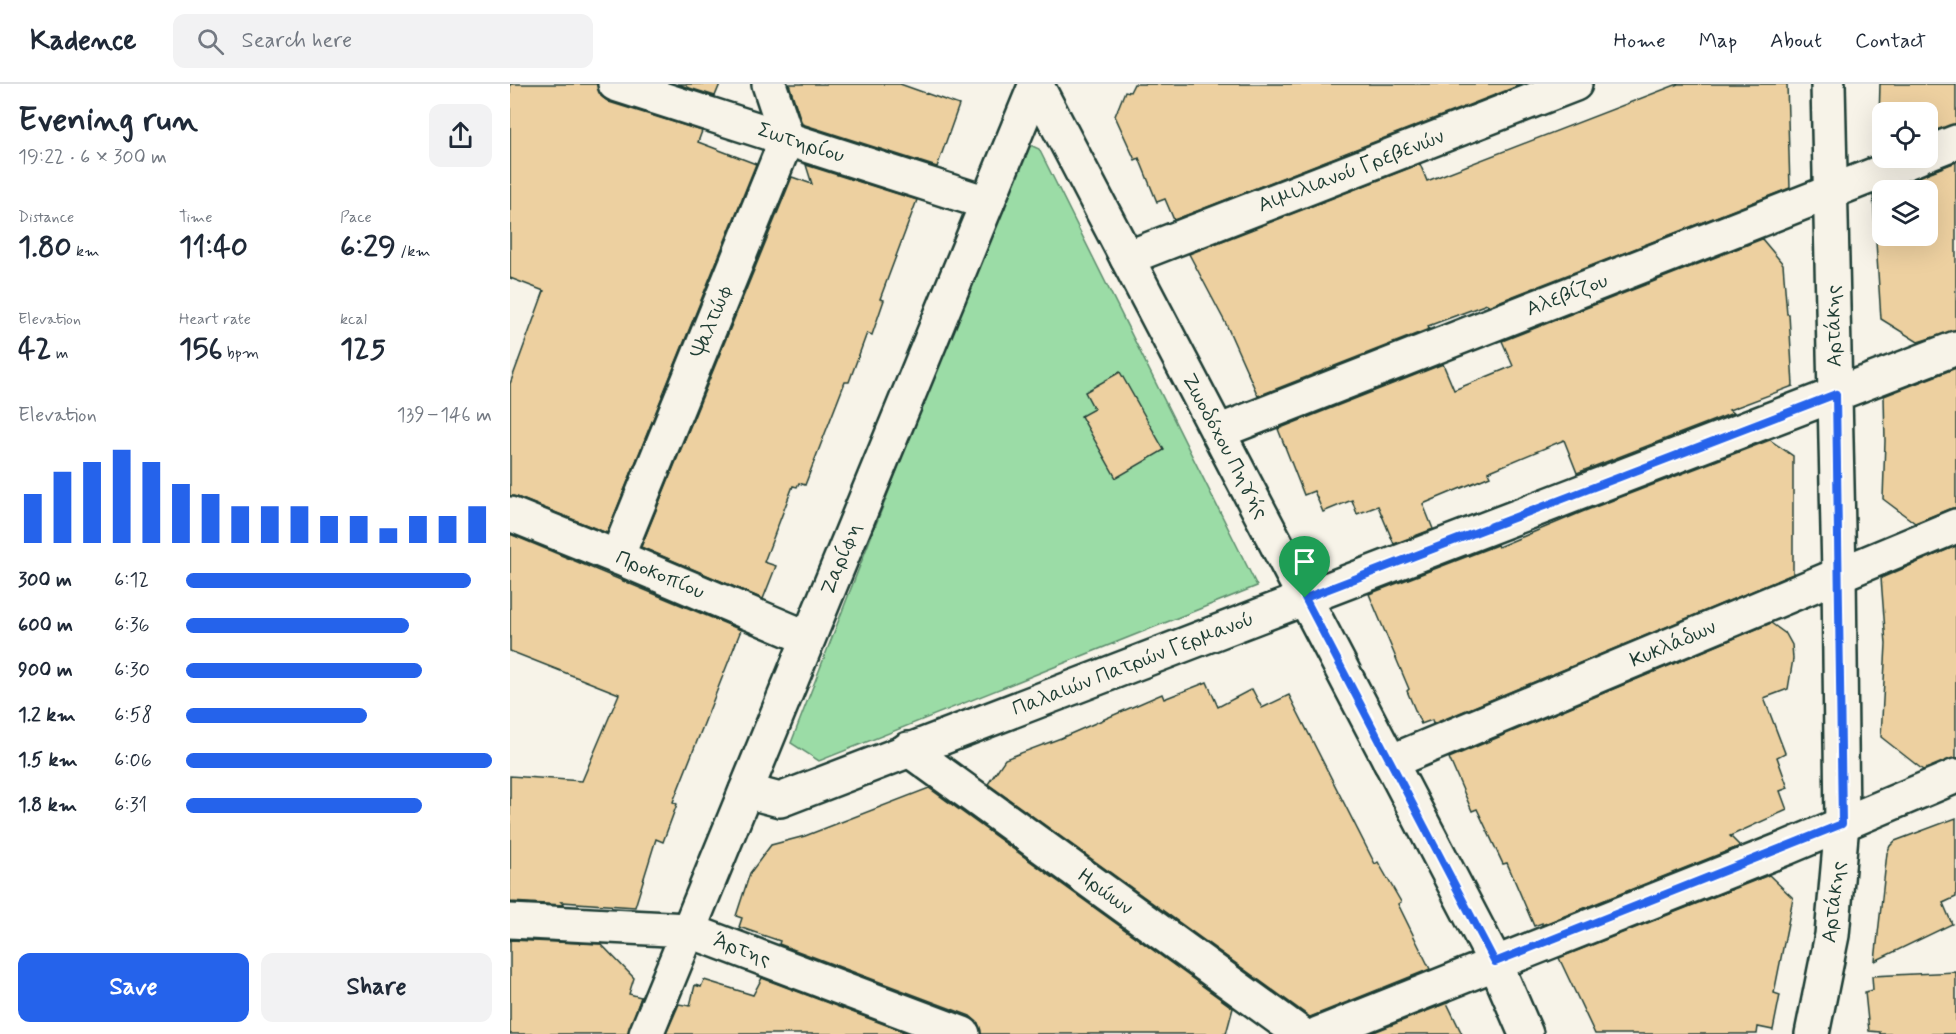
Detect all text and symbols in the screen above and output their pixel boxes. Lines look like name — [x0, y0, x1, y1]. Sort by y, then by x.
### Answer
search box — [173, 14, 593, 68]
text: Kadence — [30, 23, 137, 60]
icon: search — [194, 25, 227, 58]
text: Search here — [242, 27, 352, 55]
text: Home — [1614, 27, 1666, 55]
text: Map — [1699, 27, 1737, 55]
text: About — [1770, 27, 1822, 55]
text: Contact — [1855, 27, 1926, 55]
text: Evening run — [18, 99, 198, 143]
map controls — [1872, 102, 1938, 246]
button: locate — [1872, 102, 1938, 168]
button: share — [429, 104, 492, 167]
street label: Σωτηρίου — [754, 116, 848, 170]
street label: Αιμιλιανού Γρεβενών — [1254, 123, 1448, 219]
text: 19:22 · 6 × 300 m — [18, 144, 167, 171]
button: layers — [1872, 180, 1938, 246]
text: Distance — [18, 207, 74, 228]
text: Time — [179, 207, 213, 228]
text: Pace — [340, 207, 372, 228]
text: 1.80 — [18, 228, 72, 267]
text: 11:40 — [179, 228, 248, 267]
text: 6:29 — [340, 228, 396, 267]
text: km — [72, 241, 99, 262]
text: /km — [396, 241, 431, 262]
street label: Αλεβίζου — [1522, 267, 1612, 323]
street label: Ψαλτώφ — [684, 280, 739, 363]
street label: Αρτάκης — [1819, 285, 1849, 367]
text: Elevation — [18, 309, 81, 330]
text: Heart rate — [179, 309, 251, 330]
text: kcal — [340, 309, 367, 330]
text: 42 — [18, 330, 51, 369]
text: 156 — [179, 330, 223, 369]
text: 125 — [340, 330, 386, 369]
text: m — [51, 343, 68, 364]
text: bpm — [223, 343, 259, 364]
street label: Ζωοδόχου Πηγής — [1175, 368, 1275, 524]
text: Elevation — [18, 402, 97, 429]
text: 139–146 m — [397, 402, 492, 429]
street label: Ζαρίφη — [814, 519, 868, 599]
pin — [1279, 536, 1330, 598]
street label: Προκοπίου — [611, 544, 709, 606]
icon: arrive — [1288, 545, 1321, 578]
text: 300 m — [18, 567, 72, 594]
text: 6:12 — [114, 567, 149, 594]
street label: Παλαιών Πατρών Γερμανού — [1008, 605, 1258, 723]
text: 600 m — [18, 612, 73, 639]
text: 6:36 — [114, 612, 150, 639]
street label: Κυκλάδων — [1626, 613, 1720, 675]
text: 900 m — [18, 657, 73, 684]
text: 6:30 — [114, 657, 150, 684]
text: 1.2 km — [18, 702, 75, 729]
text: 6:58 — [114, 702, 153, 729]
text: 1.5 km — [18, 747, 78, 774]
text: 6:06 — [114, 747, 152, 774]
text: 1.8 km — [18, 792, 77, 819]
text: 6:31 — [114, 792, 147, 819]
street label: Αρτάκης — [1815, 859, 1853, 945]
street label: Ηρώων — [1071, 862, 1139, 922]
street label: Άρτης — [709, 926, 775, 974]
button: Save — [18, 953, 249, 1022]
button: Share — [261, 953, 492, 1022]

